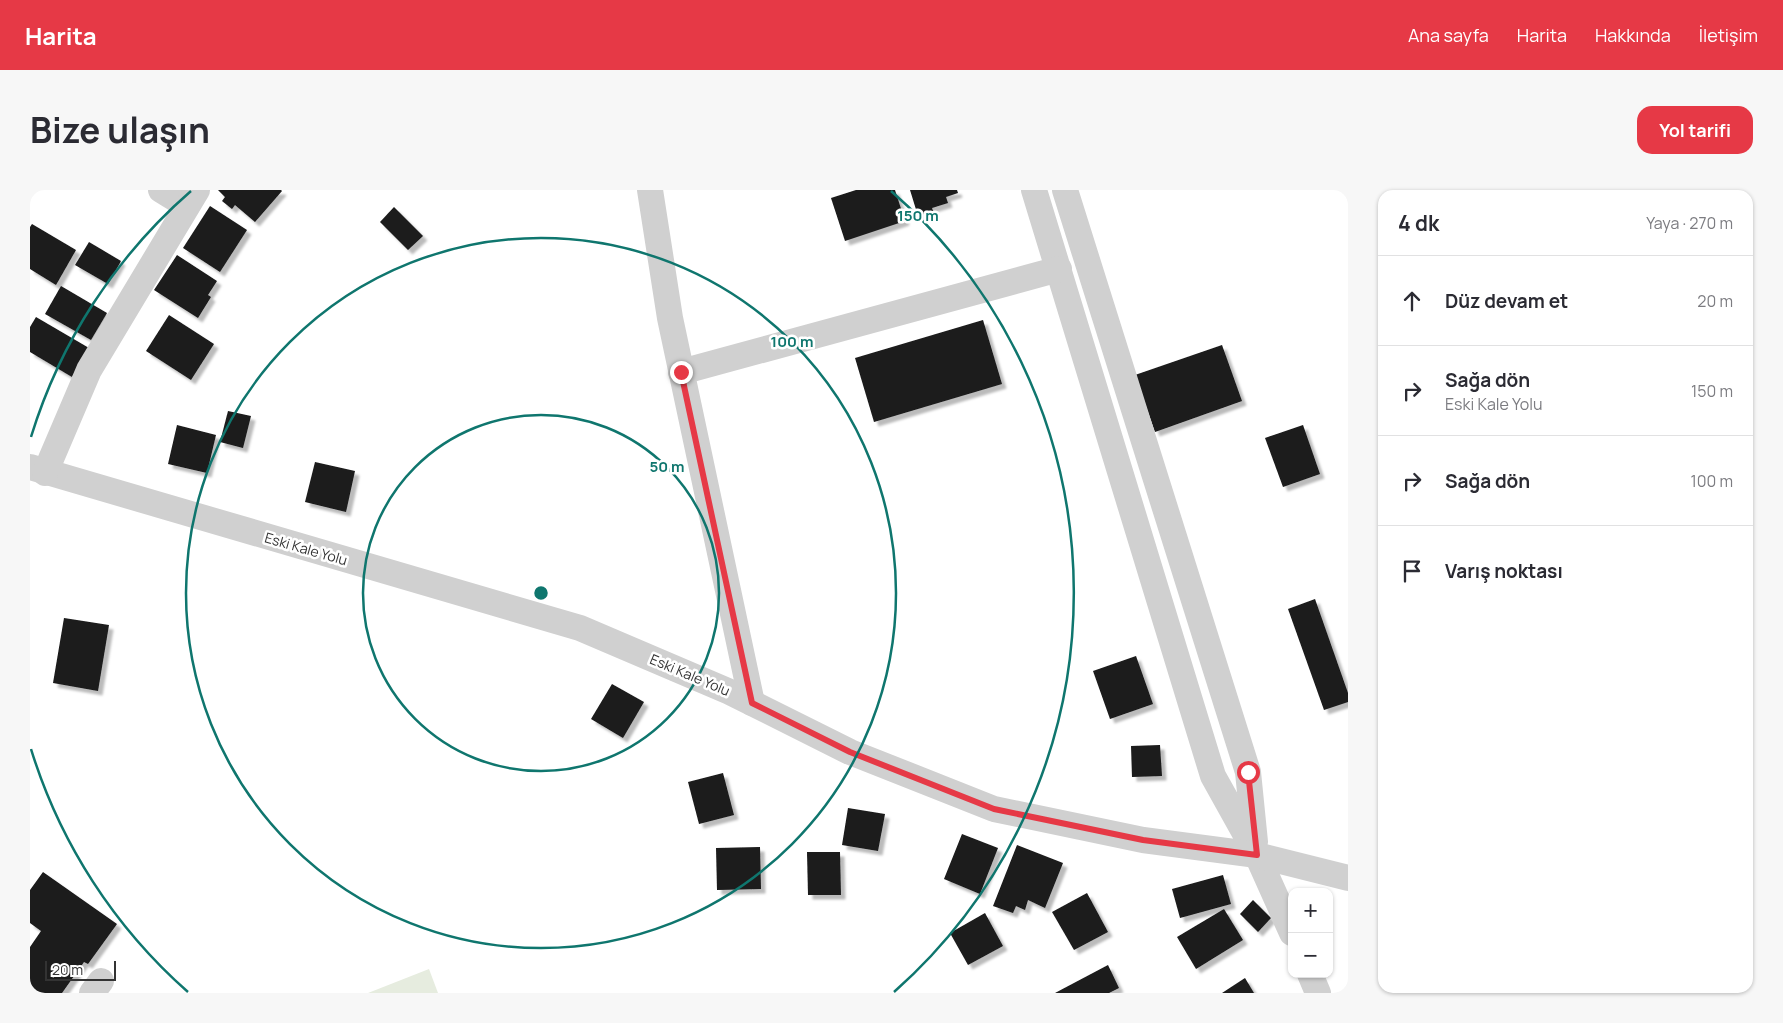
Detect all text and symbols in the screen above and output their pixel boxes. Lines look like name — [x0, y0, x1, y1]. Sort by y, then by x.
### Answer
text: Harita — [25, 19, 97, 52]
text: Ana sayfa — [1408, 23, 1489, 47]
text: Harita — [1517, 23, 1567, 47]
text: Hakkında — [1595, 23, 1671, 47]
text: İletişim — [1699, 23, 1758, 47]
text: Bize ulaşın — [30, 106, 210, 154]
button: Yol tarifi — [1637, 106, 1753, 154]
text: 150 m — [897, 205, 939, 226]
text: 4 dk — [1398, 209, 1439, 237]
text: Yaya · 270 m — [1646, 212, 1733, 234]
icon: ahead — [1398, 287, 1426, 315]
text: Düz devam et — [1445, 288, 1568, 314]
text: 20 m — [1697, 290, 1733, 312]
text: 100 m — [771, 331, 813, 352]
route end — [670, 361, 693, 384]
text: Sağa dön — [1445, 367, 1530, 393]
icon: right — [1398, 377, 1426, 405]
text: 150 m — [1691, 380, 1733, 402]
text: Eski Kale Yolu — [1445, 393, 1542, 415]
text: 50 m — [649, 456, 685, 477]
icon: right — [1398, 467, 1426, 495]
text: Sağa dön — [1445, 468, 1530, 494]
text: 100 m — [1690, 470, 1733, 492]
street label: Eski Kale Yolu — [263, 528, 350, 569]
icon: arrive — [1398, 557, 1426, 585]
text: Varış noktası — [1445, 558, 1563, 584]
centre of rings — [532, 584, 550, 602]
street label: Eski Kale Yolu — [647, 649, 733, 700]
route start — [1237, 761, 1260, 784]
map controls — [1288, 888, 1333, 978]
button: + — [1288, 888, 1333, 933]
button: − — [1288, 933, 1333, 978]
scale bar — [45, 958, 116, 981]
text: 20 m — [52, 960, 83, 979]

